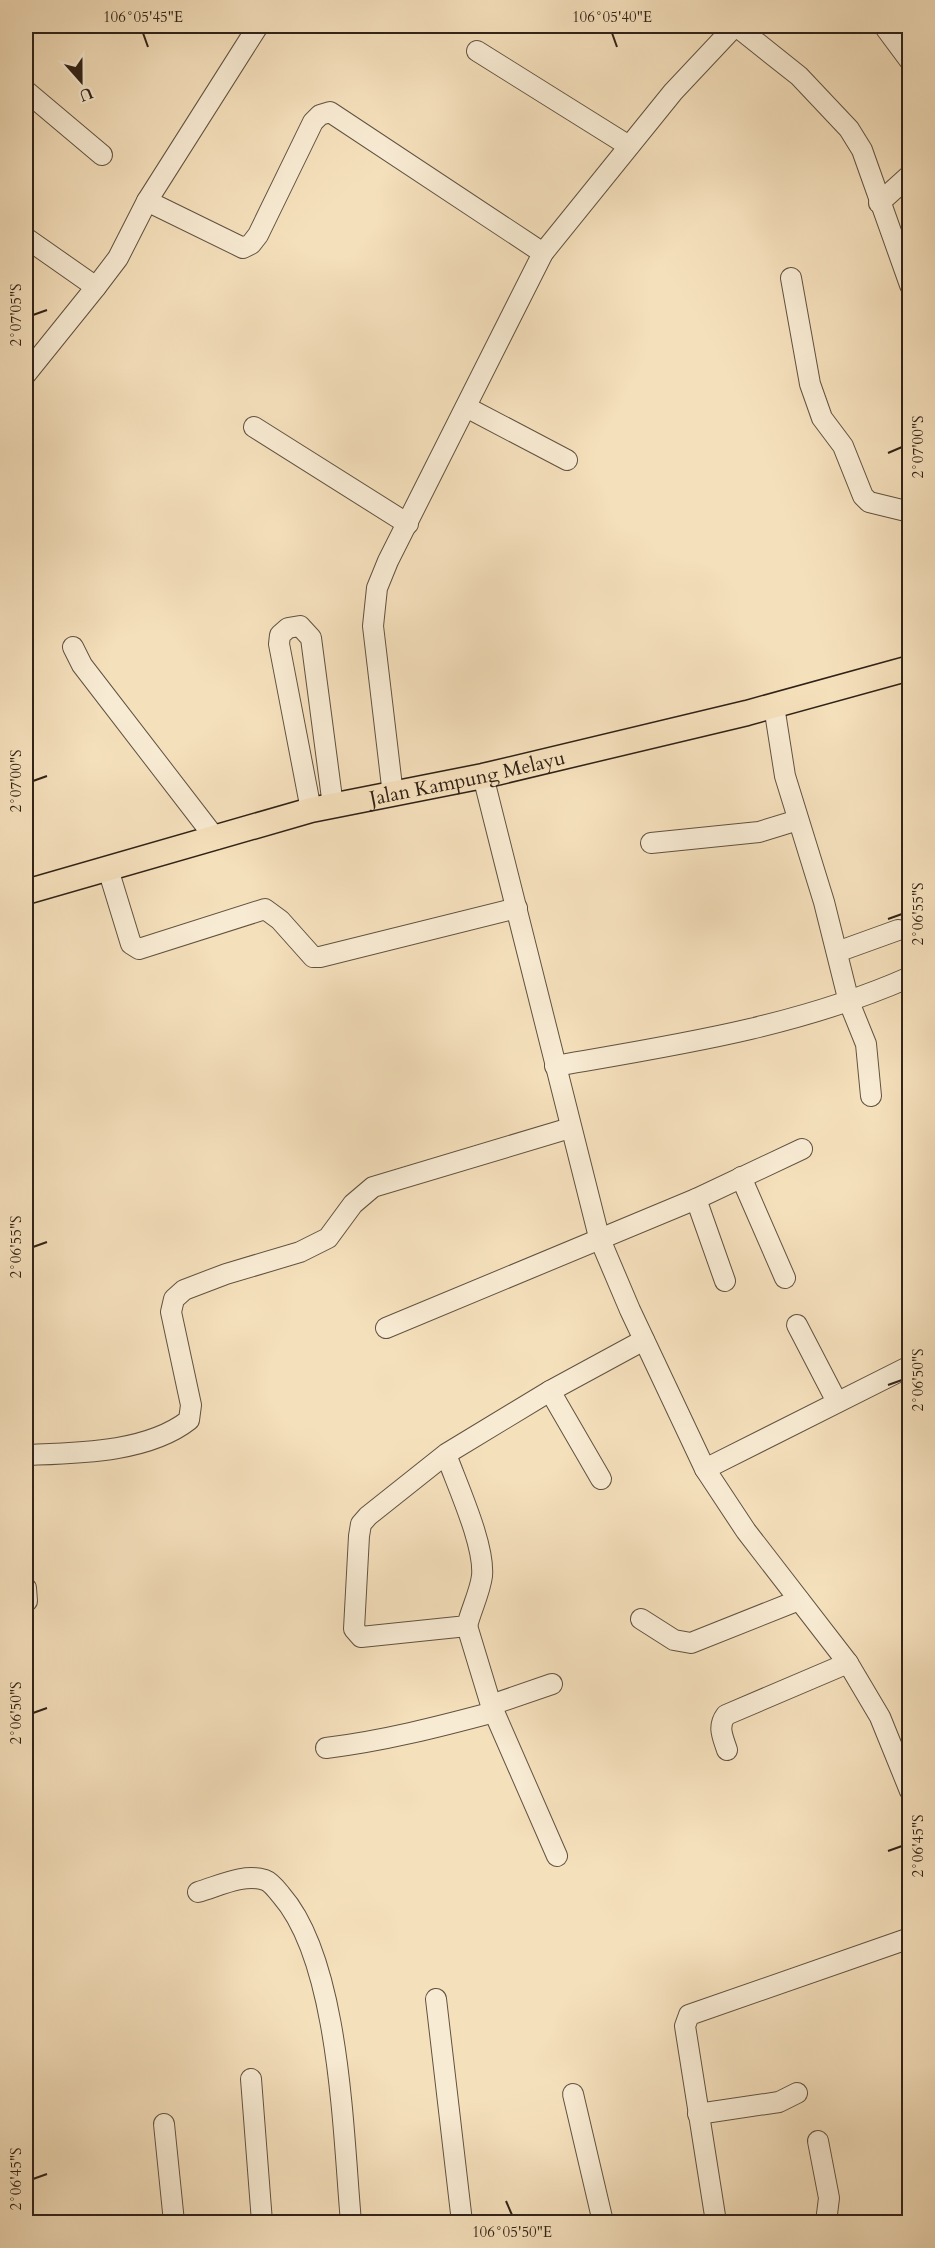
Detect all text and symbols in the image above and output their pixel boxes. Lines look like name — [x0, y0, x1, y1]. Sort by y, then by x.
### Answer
text: 106°05'45"E — [103, 7, 183, 27]
text: 106°05'40"E — [572, 7, 652, 27]
north arrow — [51, 51, 111, 111]
text: U — [76, 81, 96, 107]
text: 2°07'05"S — [6, 283, 26, 347]
text: 2°07'00"S — [908, 415, 928, 479]
street label: Jalan Kampung Melayu — [364, 744, 568, 813]
text: 2°07'00"S — [6, 749, 26, 813]
text: 2°06'55"S — [908, 882, 928, 946]
text: 2°06'55"S — [6, 1215, 26, 1279]
text: 2°06'50"S — [908, 1348, 928, 1412]
text: 2°06'50"S — [6, 1681, 26, 1745]
text: 2°06'45"S — [908, 1814, 928, 1878]
text: 2°06'45"S — [6, 2147, 26, 2211]
text: 106°05'50"E — [472, 2222, 552, 2242]

